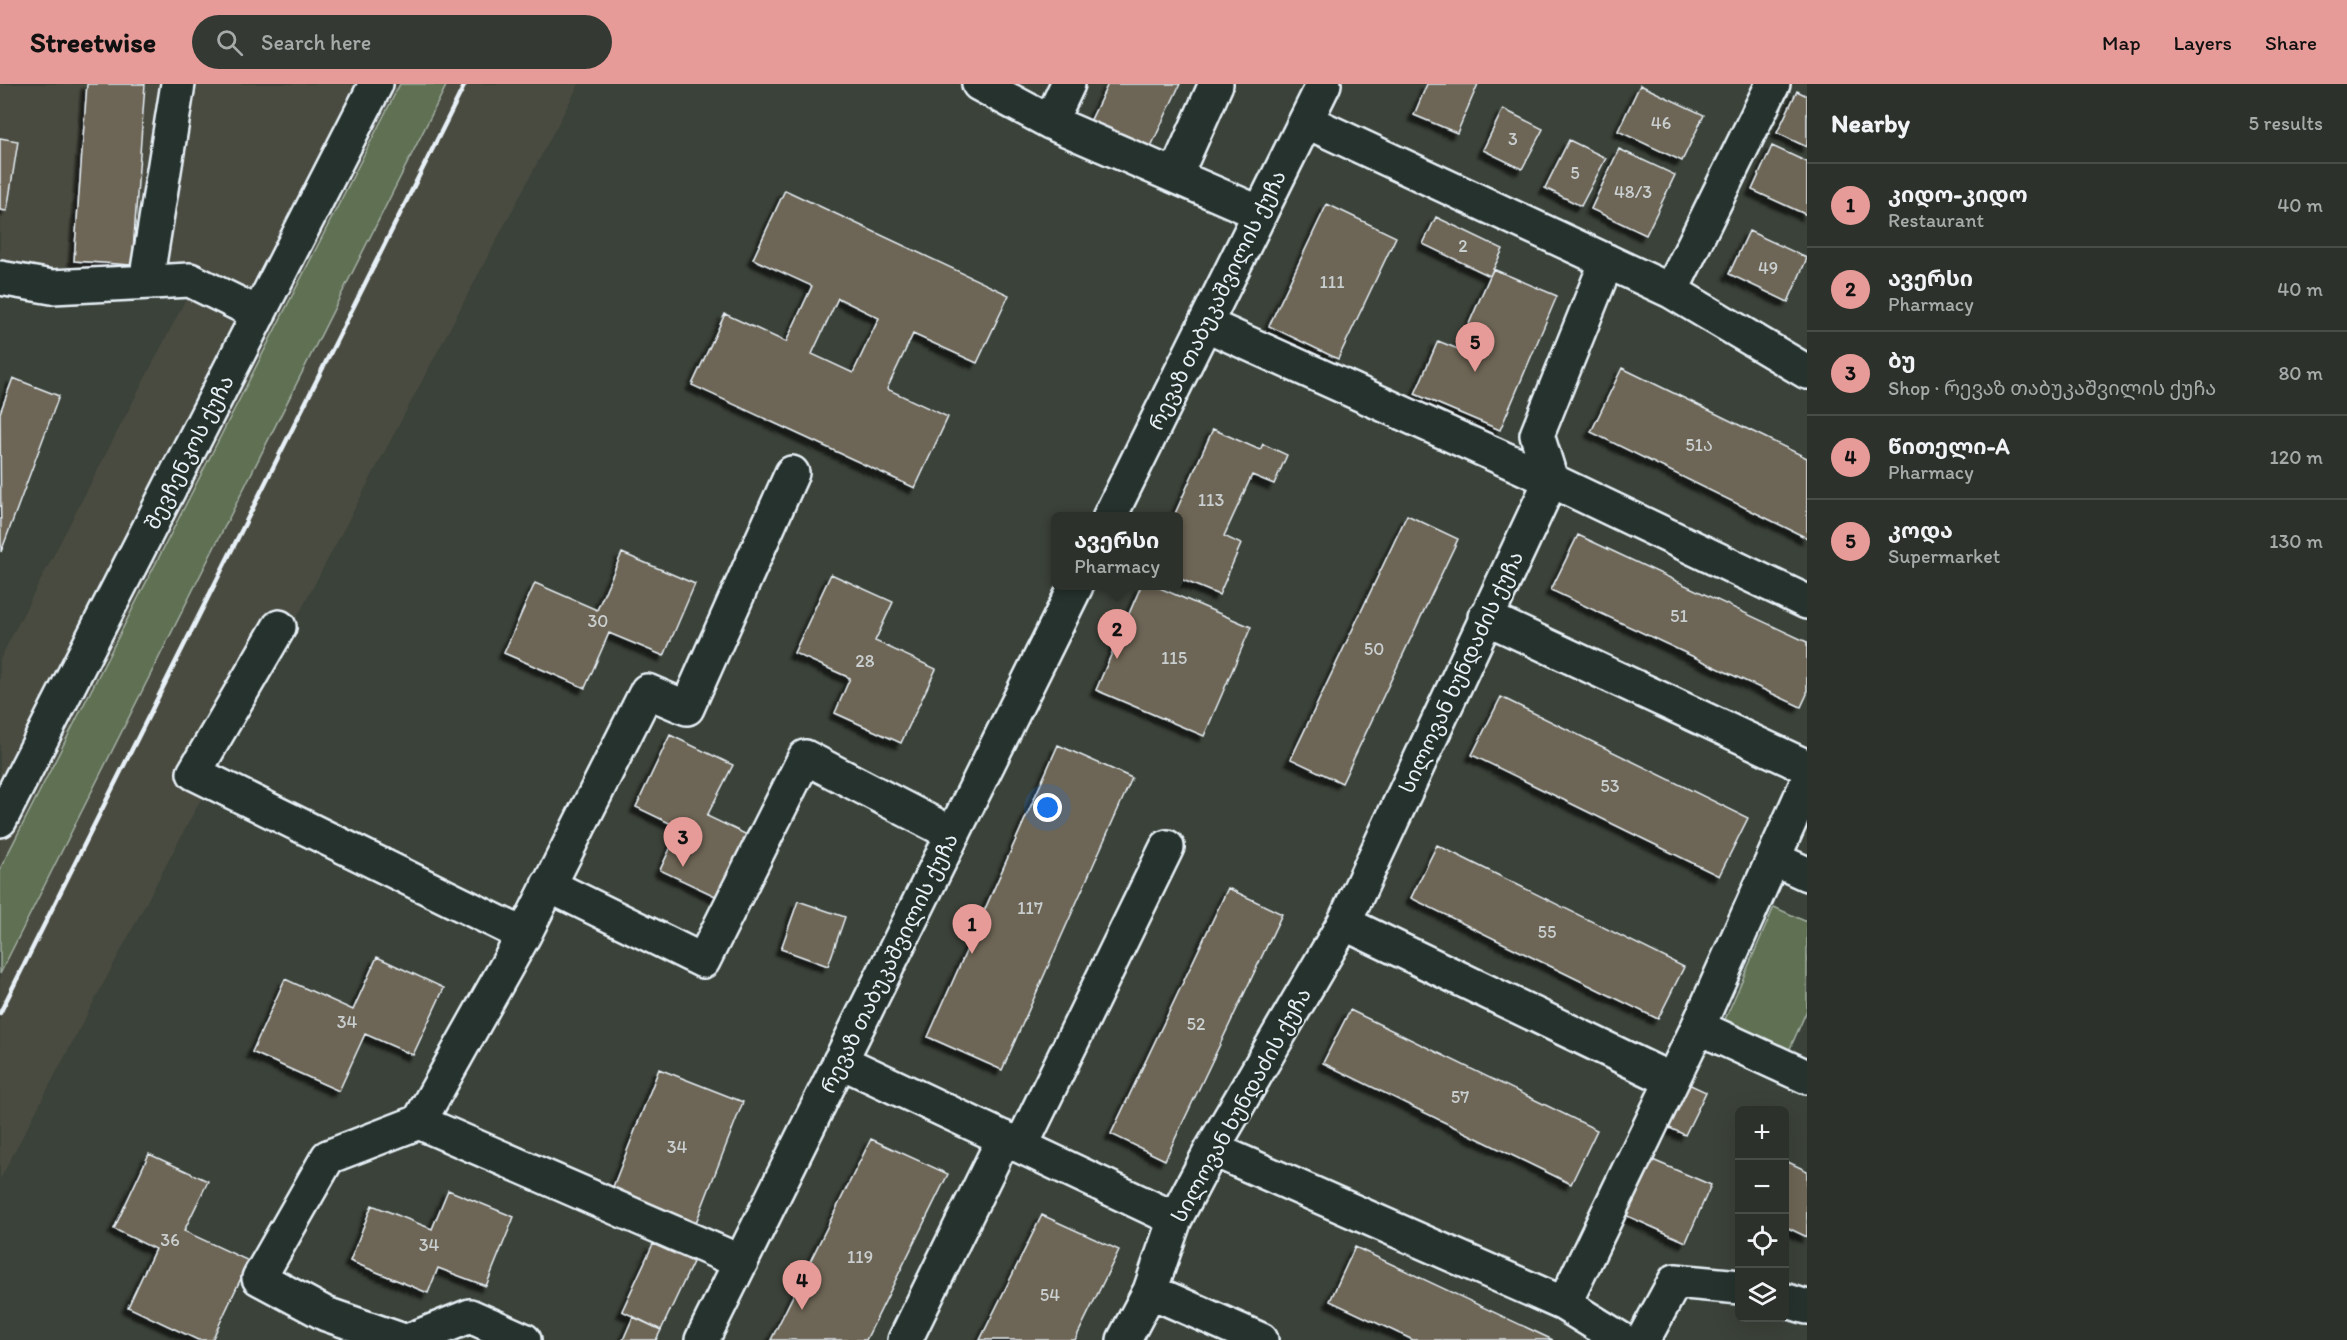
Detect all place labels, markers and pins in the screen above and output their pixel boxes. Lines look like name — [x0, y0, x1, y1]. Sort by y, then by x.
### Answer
pin: 5 — [1456, 322, 1494, 372]
pin: 2 — [1098, 610, 1136, 659]
pin: 3 — [664, 818, 702, 867]
pin: 1 — [952, 904, 992, 954]
pin: 4 — [782, 1260, 822, 1310]

